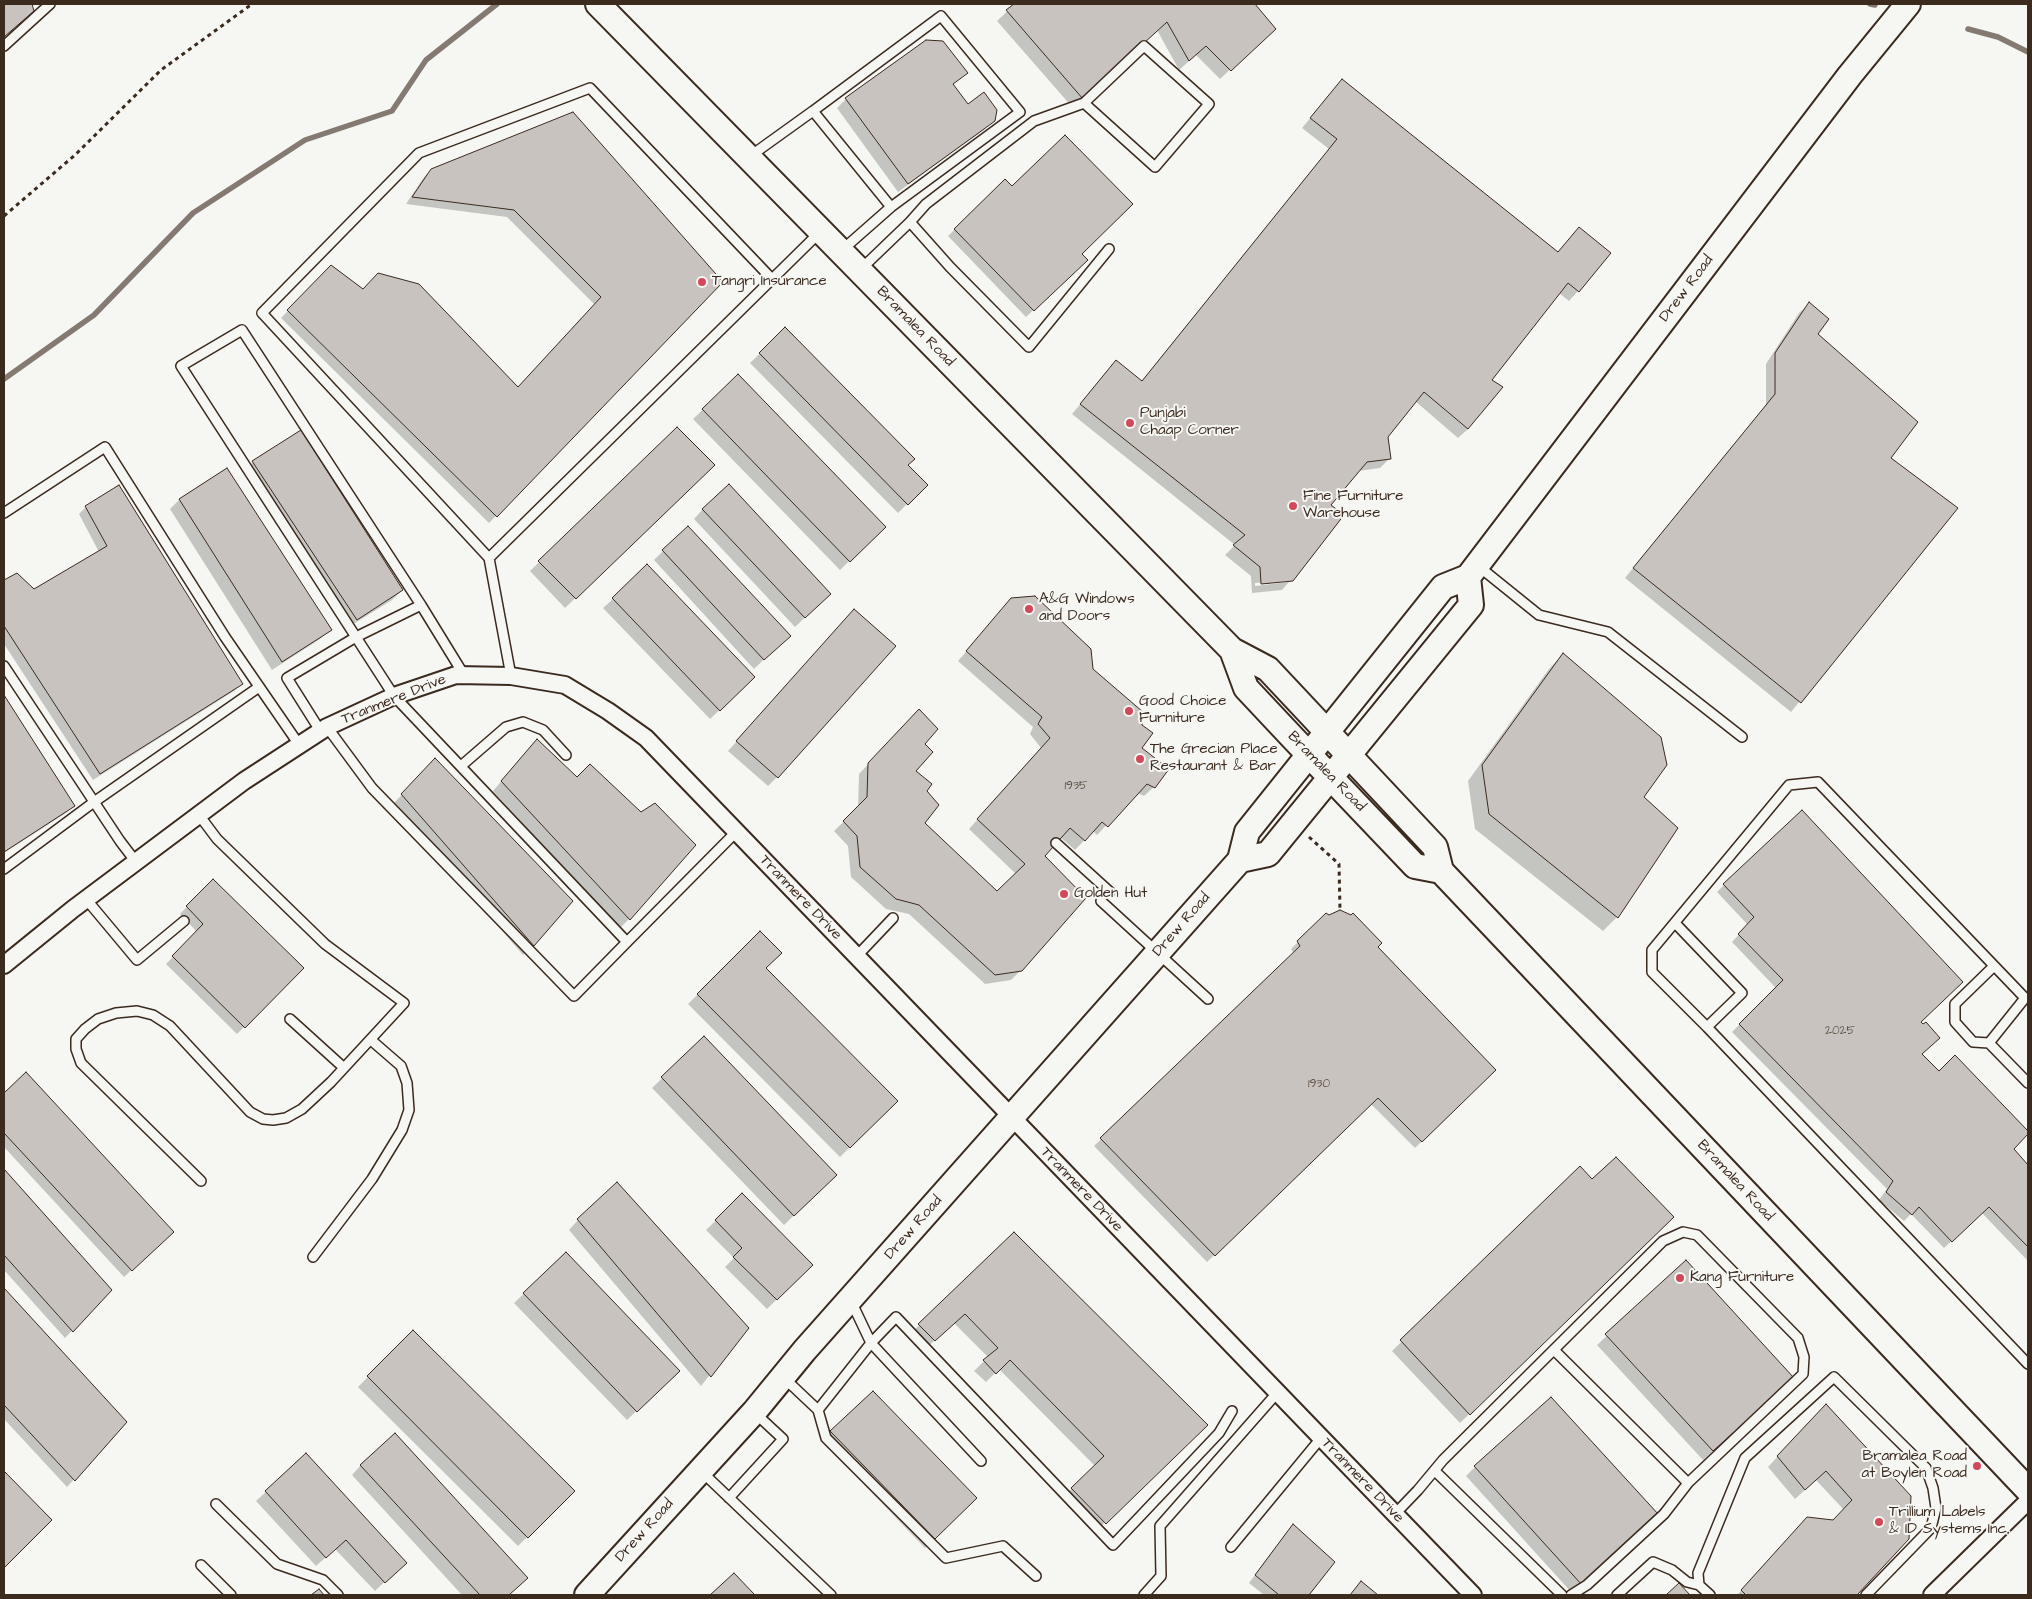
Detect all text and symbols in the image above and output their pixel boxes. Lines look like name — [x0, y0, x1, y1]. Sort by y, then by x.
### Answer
street label: Drew Road — [1656, 252, 1718, 326]
place label: Tangri Insurance — [712, 273, 827, 291]
marker: Tangri Insurance — [696, 276, 708, 288]
street label: Bramalea Road — [872, 283, 958, 371]
place label: Punjabi Chaap Corner — [1140, 405, 1239, 440]
marker: Punjabi Chaap Corner — [1124, 417, 1136, 429]
place label: Fine Furniture Warehouse — [1303, 488, 1403, 523]
marker: Fine Furniture Warehouse — [1287, 500, 1299, 512]
place label: A&G Windows and Doors — [1039, 591, 1135, 626]
marker: A&G Windows and Doors — [1023, 603, 1035, 615]
street label: Tranmere Drive — [339, 671, 449, 729]
place label: Good Choice Furniture — [1139, 693, 1226, 728]
marker: Good Choice Furniture — [1123, 705, 1135, 717]
street label: Bramalea Road — [1283, 728, 1369, 816]
place label: The Grecian Place Restaurant & Bar — [1150, 741, 1278, 776]
marker: The Grecian Place Restaurant & Bar — [1134, 753, 1146, 765]
house number: 1935 — [1065, 779, 1087, 793]
street label: Tranmere Drive — [755, 852, 845, 944]
place label: Golden Hut — [1074, 885, 1147, 903]
marker: Golden Hut — [1058, 888, 1070, 900]
street label: Drew Road — [1149, 889, 1215, 961]
house number: 2025 — [1825, 1024, 1855, 1038]
house number: 1930 — [1308, 1077, 1330, 1091]
street label: Bramalea Road — [1693, 1137, 1777, 1225]
street label: Tranmere Drive — [1036, 1144, 1126, 1236]
street label: Drew Road — [881, 1192, 947, 1264]
place label: Kang Furniture — [1690, 1269, 1794, 1287]
marker: Kang Furniture — [1674, 1272, 1686, 1284]
street label: Tranmere Drive — [1317, 1435, 1407, 1527]
place label: Bramalea Road at Boylen Road — [1862, 1448, 1967, 1483]
marker: Bramalea Road at Boylen Road — [1971, 1460, 1983, 1472]
street label: Drew Road — [612, 1496, 678, 1566]
place label: Trillium Labels & ID Systems Inc. — [1889, 1504, 2009, 1539]
marker: Trillium Labels & ID Systems Inc. — [1873, 1516, 1885, 1528]

